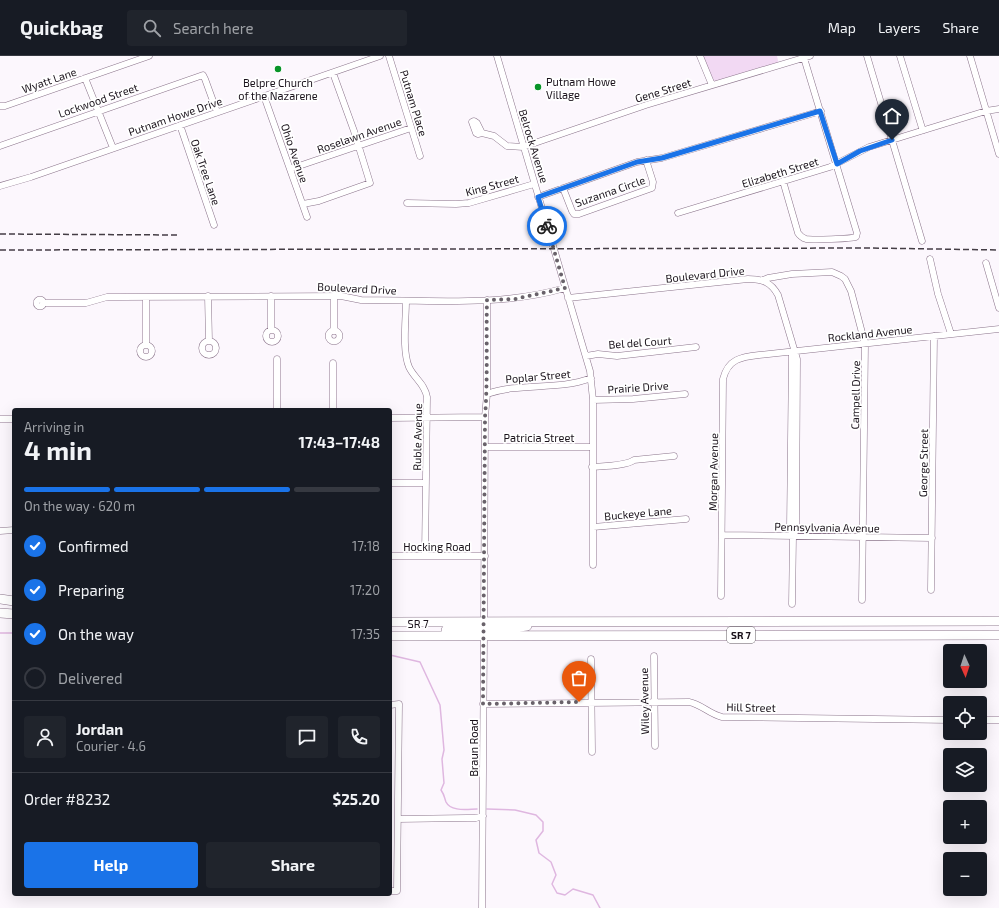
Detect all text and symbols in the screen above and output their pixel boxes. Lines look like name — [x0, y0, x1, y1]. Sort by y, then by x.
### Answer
search box — [127, 10, 407, 46]
text: Quickbag — [20, 16, 103, 39]
icon: search — [141, 17, 163, 39]
text: Search here — [173, 19, 254, 37]
text: Map — [828, 19, 856, 36]
text: Layers — [878, 19, 920, 36]
text: Share — [942, 19, 979, 36]
marker: Belpre Church of the Nazarene — [273, 64, 283, 74]
street label: Wyatt Lane — [20, 65, 78, 95]
street label: Putnam Place — [398, 68, 430, 138]
place label: Putnam Howe Village — [546, 75, 616, 101]
street label: Gene Street — [633, 75, 693, 105]
place label: Belpre Church of the Nazarene — [238, 76, 318, 102]
street label: Lockwood Street — [56, 80, 140, 120]
marker: Putnam Howe Village — [533, 82, 543, 92]
street label: Putnam Howe Drive — [126, 94, 224, 138]
pin — [875, 99, 909, 140]
icon: home — [881, 105, 903, 127]
street label: Belrock Avenue — [517, 108, 551, 185]
street label: Roselawn Avenue — [315, 114, 403, 156]
street label: Ohio Avenue — [279, 122, 311, 184]
street label: Oak Tree Lane — [189, 137, 223, 207]
street label: Elizabeth Street — [740, 154, 820, 190]
street label: King Street — [464, 172, 520, 198]
street label: Suzanna Circle — [573, 173, 647, 209]
courier — [527, 206, 567, 246]
icon: bike — [536, 215, 558, 237]
street label: Boulevard Drive — [665, 263, 745, 285]
street label: Boulevard Drive — [317, 279, 397, 297]
street label: Rockland Avenue — [827, 322, 913, 344]
street label: Bel del Court — [608, 333, 672, 351]
street label: Campell Drive — [848, 360, 862, 430]
street label: Poplar Street — [505, 367, 571, 385]
street label: Prairie Drive — [607, 378, 669, 396]
street label: Ruble Avenue — [410, 403, 424, 471]
text: Arriving in — [24, 419, 84, 435]
street label: George Street — [916, 429, 930, 497]
street label: Patricia Street — [504, 431, 574, 444]
text: 17:43–17:48 — [299, 433, 380, 451]
street label: Morgan Avenue — [706, 433, 720, 511]
text: 4 min — [24, 434, 92, 465]
text: On the way · 620 m — [24, 498, 135, 514]
street label: Buckeye Lane — [604, 504, 672, 522]
street label: Pennsylvania Avenue — [774, 520, 880, 534]
icon: check — [24, 535, 46, 557]
text: Confirmed — [58, 537, 129, 555]
text: 17:18 — [352, 538, 380, 554]
street label: Hocking Road — [403, 540, 471, 553]
icon: check — [24, 579, 46, 601]
text: Preparing — [58, 581, 124, 599]
text: 17:20 — [350, 582, 380, 598]
street label: SR 7 — [407, 617, 429, 630]
icon: check — [24, 623, 46, 645]
text: On the way — [58, 625, 134, 643]
text: 17:35 — [351, 626, 380, 642]
road number: SR 7 — [727, 627, 755, 643]
north arrow — [943, 644, 987, 688]
map controls — [943, 644, 987, 896]
pin — [562, 661, 596, 702]
icon: bag — [568, 667, 590, 689]
street label: Wiley Avenue — [637, 667, 651, 735]
text: Delivered — [58, 669, 123, 687]
button: locate — [943, 696, 987, 740]
street label: Hill Street — [726, 700, 776, 714]
button: person — [24, 716, 66, 758]
button: chat — [286, 716, 328, 758]
button: phone — [338, 716, 380, 758]
street label: Braun Road — [467, 719, 480, 777]
text: Jordan — [76, 720, 123, 738]
text: Courier · 4.6 — [76, 738, 146, 754]
button: layers — [943, 748, 987, 792]
text: Order #8232 — [24, 790, 110, 808]
text: $25.20 — [332, 790, 380, 808]
button: + — [943, 800, 987, 844]
button: Help — [24, 842, 198, 888]
button: Share — [206, 842, 380, 888]
button: − — [943, 852, 987, 896]

